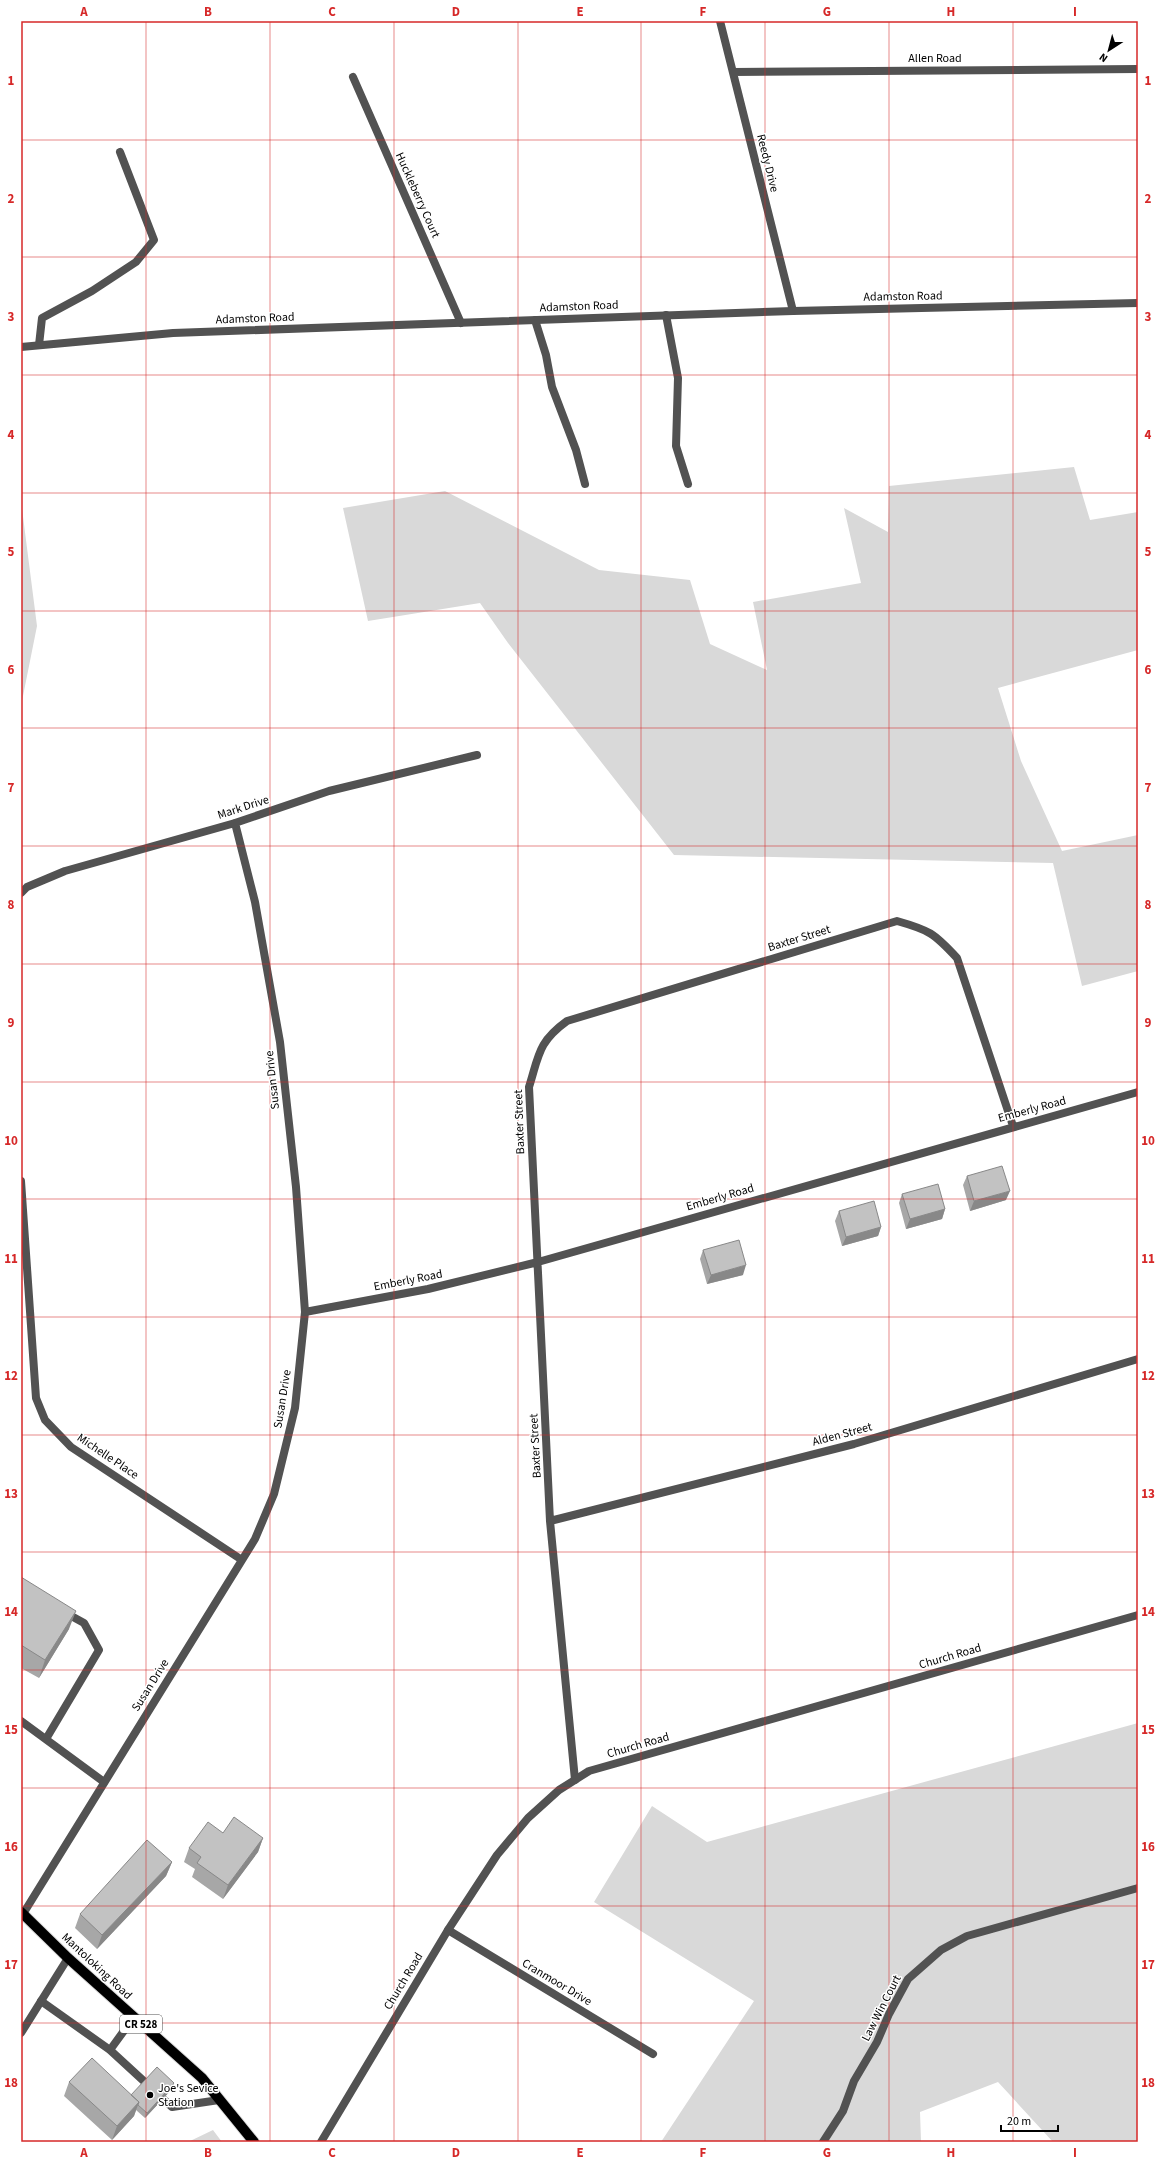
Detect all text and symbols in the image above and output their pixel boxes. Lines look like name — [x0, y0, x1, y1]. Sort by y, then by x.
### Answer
text: A — [79, 3, 88, 21]
text: B — [204, 3, 212, 21]
text: C — [328, 3, 336, 21]
text: D — [452, 3, 460, 21]
text: E — [576, 3, 584, 21]
text: F — [700, 3, 707, 21]
text: G — [823, 3, 831, 21]
text: H — [947, 3, 955, 21]
text: I — [1073, 3, 1077, 21]
north arrow — [1089, 30, 1129, 70]
text: N — [1096, 49, 1111, 66]
street label: Allen Road — [908, 50, 962, 67]
text: 1 — [8, 72, 15, 90]
text: 1 — [1145, 72, 1152, 90]
street label: Reedy Drive — [752, 132, 783, 194]
street label: Huckleberry Court — [391, 150, 444, 241]
text: 2 — [8, 190, 15, 208]
text: 2 — [1145, 190, 1152, 208]
street label: Adamston Road — [863, 287, 943, 306]
street label: Adamston Road — [539, 297, 619, 316]
text: 3 — [8, 308, 15, 326]
text: 3 — [1145, 308, 1152, 326]
street label: Adamston Road — [215, 309, 295, 328]
text: 4 — [8, 426, 15, 444]
text: 4 — [1145, 426, 1152, 444]
text: 5 — [8, 543, 15, 561]
text: 5 — [1145, 543, 1152, 561]
text: 6 — [8, 661, 15, 679]
text: 6 — [1145, 661, 1152, 679]
text: 7 — [8, 779, 15, 797]
text: 7 — [1145, 779, 1152, 797]
street label: Mark Drive — [215, 791, 271, 824]
text: 8 — [8, 896, 15, 914]
text: 8 — [1145, 896, 1152, 914]
street label: Baxter Street — [766, 921, 833, 956]
text: 9 — [8, 1014, 15, 1032]
text: 9 — [1145, 1014, 1152, 1032]
street label: Susan Drive — [261, 1050, 284, 1110]
street label: Baxter Street — [510, 1089, 529, 1155]
street label: Emberly Road — [996, 1092, 1068, 1127]
text: 10 — [4, 1132, 18, 1150]
text: 10 — [1141, 1132, 1155, 1150]
street label: Emberly Road — [684, 1180, 756, 1215]
text: 11 — [4, 1250, 18, 1268]
text: 11 — [1141, 1250, 1155, 1268]
street label: Emberly Road — [372, 1265, 444, 1295]
text: 12 — [4, 1367, 18, 1385]
text: 12 — [1141, 1367, 1155, 1385]
street label: Susan Drive — [269, 1369, 296, 1430]
street label: Baxter Street — [525, 1413, 546, 1479]
street label: Alden Street — [810, 1418, 874, 1451]
street label: Michelle Place — [73, 1429, 142, 1483]
text: 13 — [4, 1485, 18, 1503]
text: 13 — [1141, 1485, 1155, 1503]
text: 14 — [4, 1603, 18, 1621]
text: 14 — [1141, 1603, 1155, 1621]
street label: Church Road — [917, 1639, 983, 1673]
street label: Susan Drive — [128, 1656, 173, 1715]
text: 15 — [4, 1721, 18, 1739]
text: 15 — [1141, 1721, 1155, 1739]
street label: Church Road — [605, 1728, 671, 1762]
text: 16 — [4, 1838, 18, 1856]
text: 16 — [1141, 1838, 1155, 1856]
street label: Mantoloking Road — [58, 1929, 136, 2004]
street label: Church Road — [380, 1949, 427, 2013]
street label: Cranmoor Drive — [519, 1955, 595, 2010]
text: 17 — [4, 1956, 18, 1974]
text: 17 — [1141, 1956, 1155, 1974]
street label: Law Win Court — [857, 1972, 905, 2044]
road number: CR 528 — [120, 2015, 162, 2033]
text: 18 — [4, 2074, 18, 2092]
text: 18 — [1141, 2074, 1155, 2092]
place label: Joe's Sevice Station — [158, 2080, 219, 2111]
marker: Joe's Sevice Station — [145, 2090, 155, 2100]
scale bar — [1001, 2107, 1058, 2133]
text: 20 m — [1007, 2113, 1031, 2130]
text: A — [79, 2144, 88, 2162]
text: B — [204, 2144, 212, 2162]
text: C — [328, 2144, 336, 2162]
text: D — [452, 2144, 460, 2162]
text: E — [576, 2144, 584, 2162]
text: F — [700, 2144, 707, 2162]
text: G — [823, 2144, 831, 2162]
text: H — [947, 2144, 955, 2162]
text: I — [1073, 2144, 1077, 2162]

